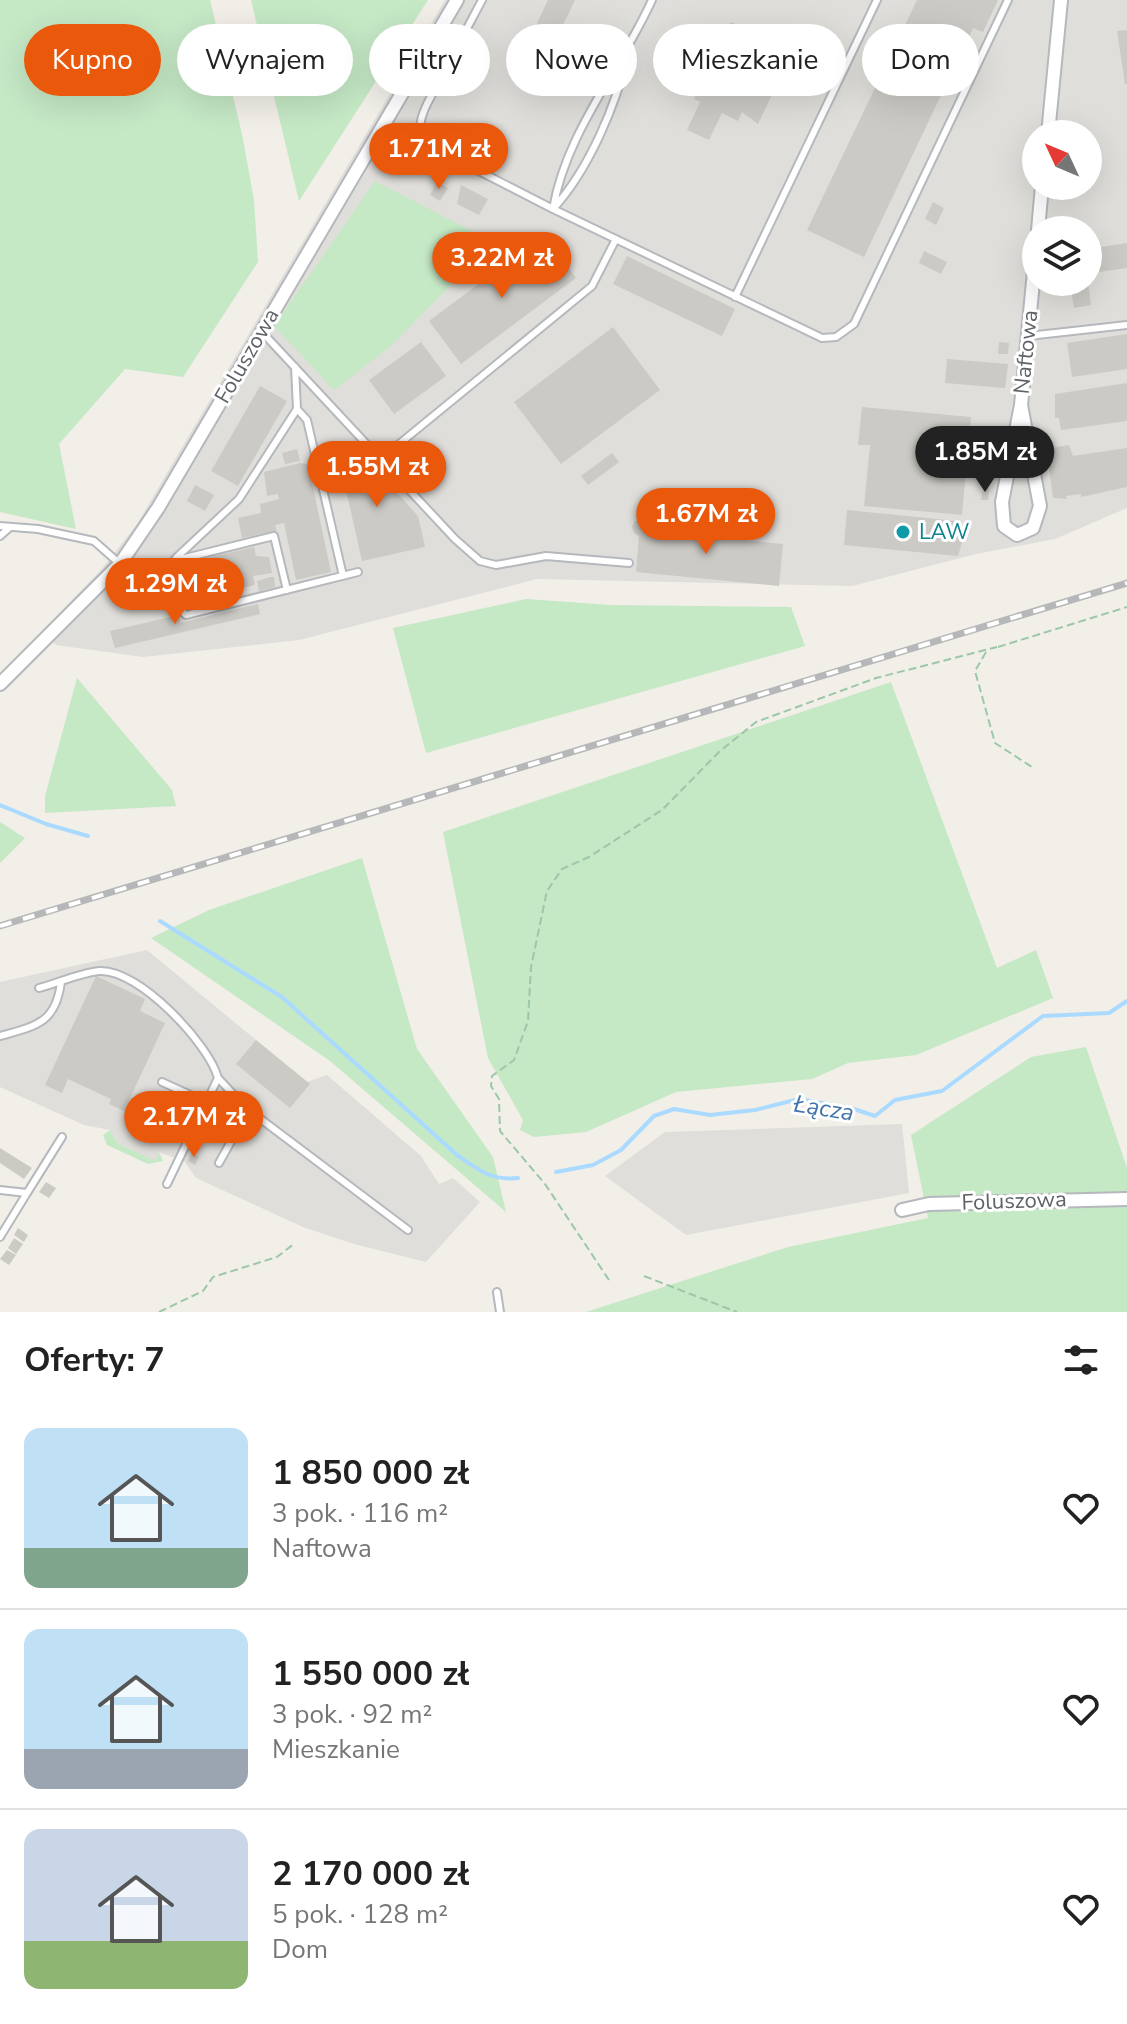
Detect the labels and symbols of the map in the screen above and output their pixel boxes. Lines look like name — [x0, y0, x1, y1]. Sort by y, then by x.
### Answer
north arrow — [1022, 120, 1102, 200]
pin: 1.71M zł — [356, 123, 522, 191]
pin: 3.22M zł — [419, 232, 585, 300]
street label: Foluszowa — [208, 303, 286, 409]
street label: Naftowa — [1007, 308, 1045, 396]
pin: 1.85M zł — [902, 426, 1068, 494]
pin: 1.55M zł — [294, 441, 460, 509]
pin: 1.67M zł — [623, 488, 789, 556]
place label: LAW — [919, 517, 970, 547]
marker: LAW — [894, 523, 912, 541]
pin: 1.29M zł — [92, 558, 258, 626]
water label: Łącza — [791, 1087, 856, 1129]
pin: 2.17M zł — [111, 1091, 277, 1159]
street label: Foluszowa — [961, 1184, 1067, 1218]

